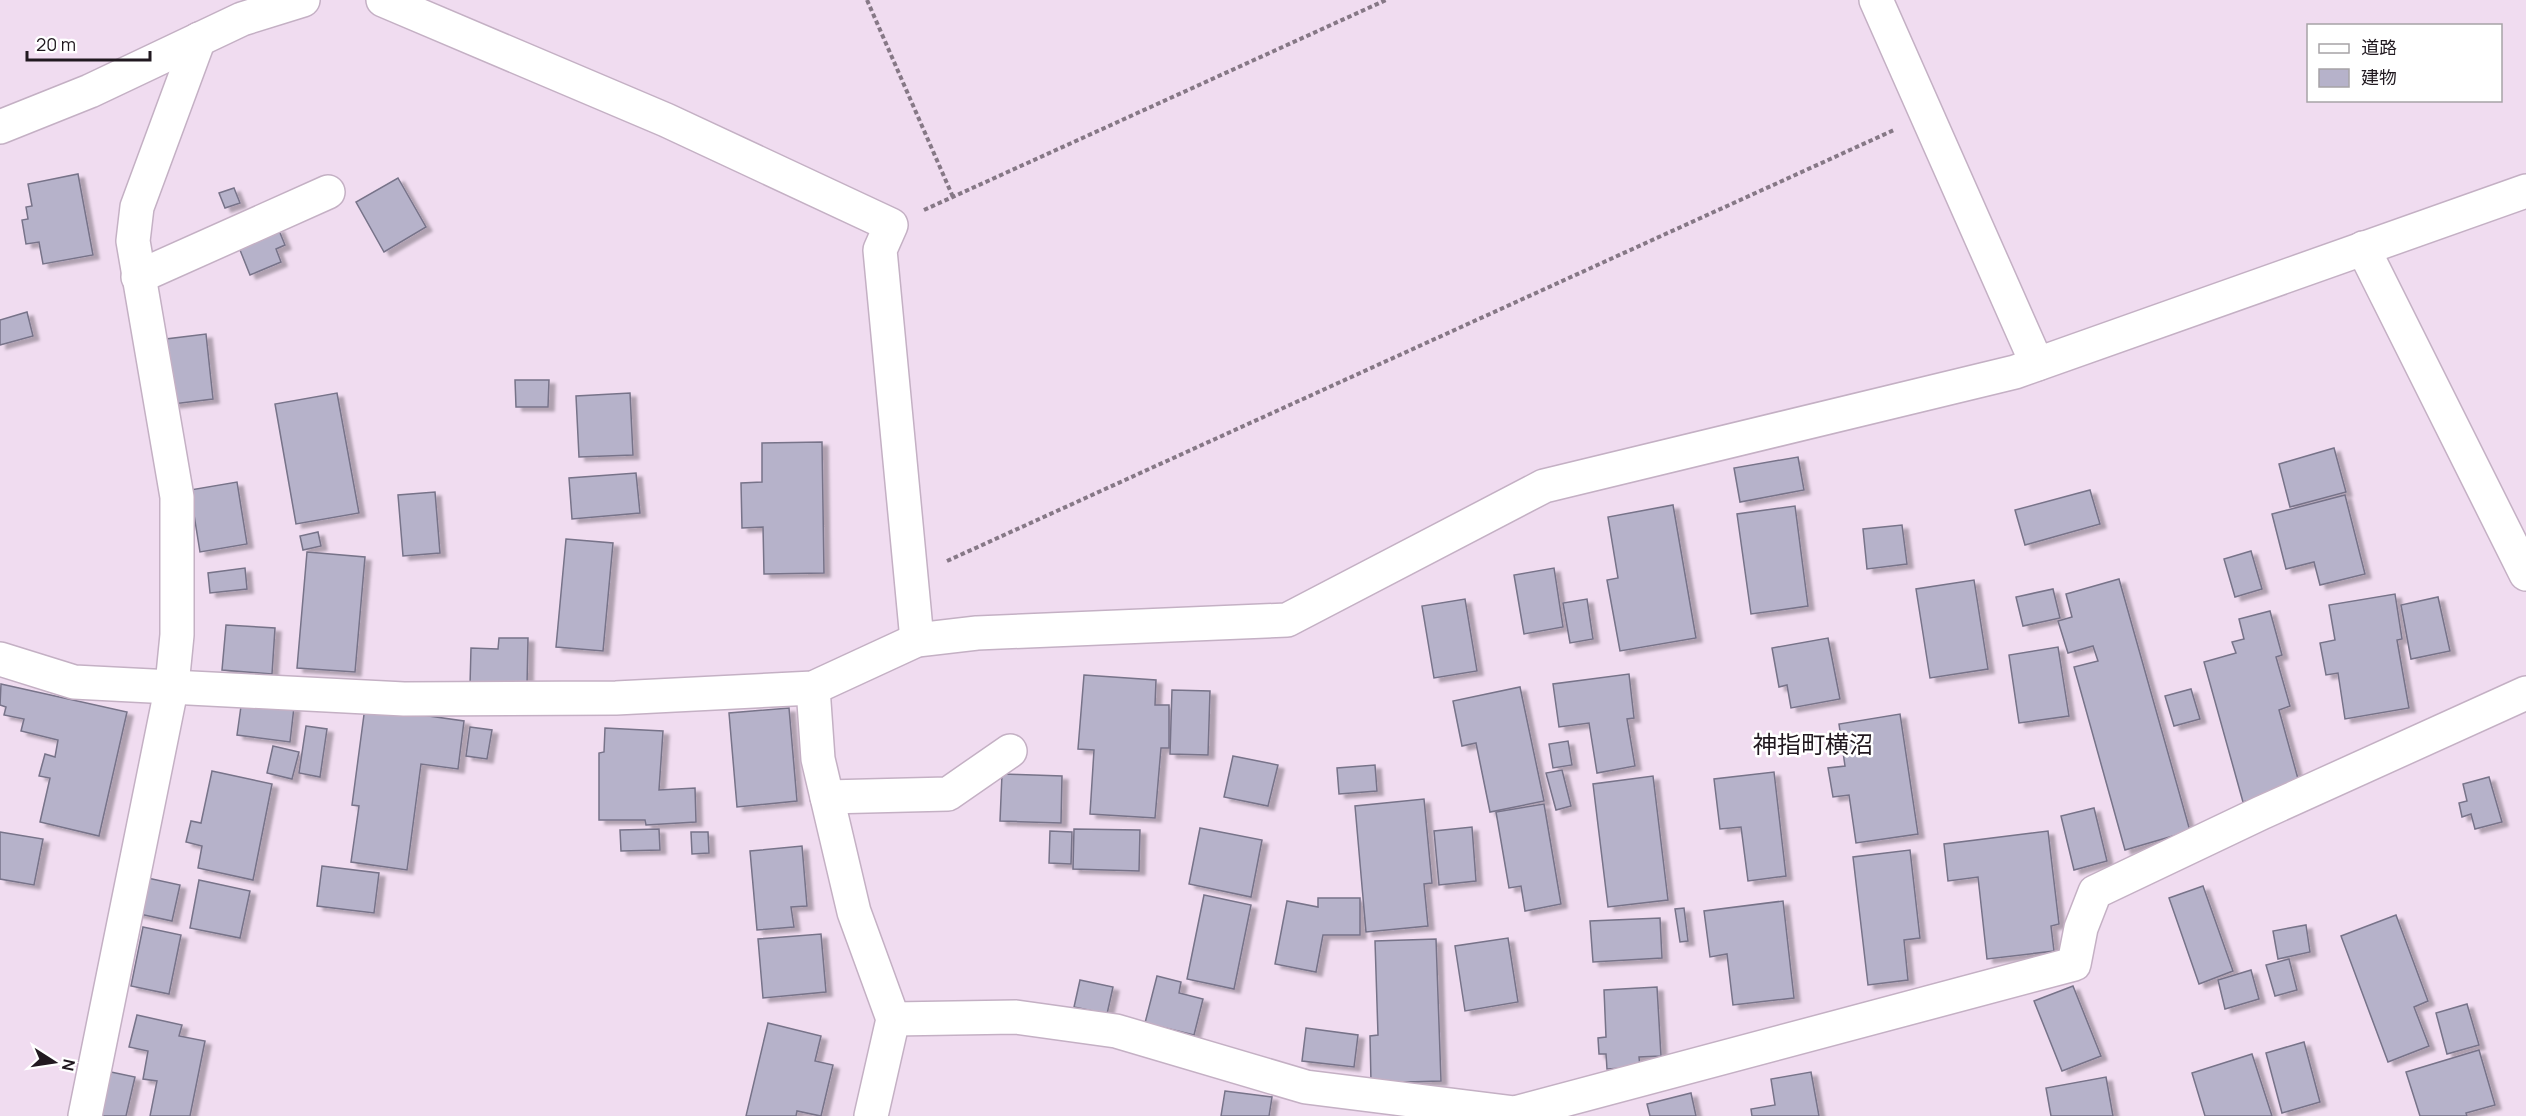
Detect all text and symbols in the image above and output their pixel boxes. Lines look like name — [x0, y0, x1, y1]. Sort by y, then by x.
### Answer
scale bar — [27, 24, 150, 62]
legend — [2307, 24, 2502, 102]
text: 20 m — [36, 32, 76, 56]
text: 道路 — [2361, 35, 2397, 59]
text: 建物 — [2361, 65, 2397, 89]
district label: 神指町横沼 — [1753, 727, 1873, 760]
north arrow — [24, 1032, 84, 1092]
text: N — [57, 1057, 81, 1073]

